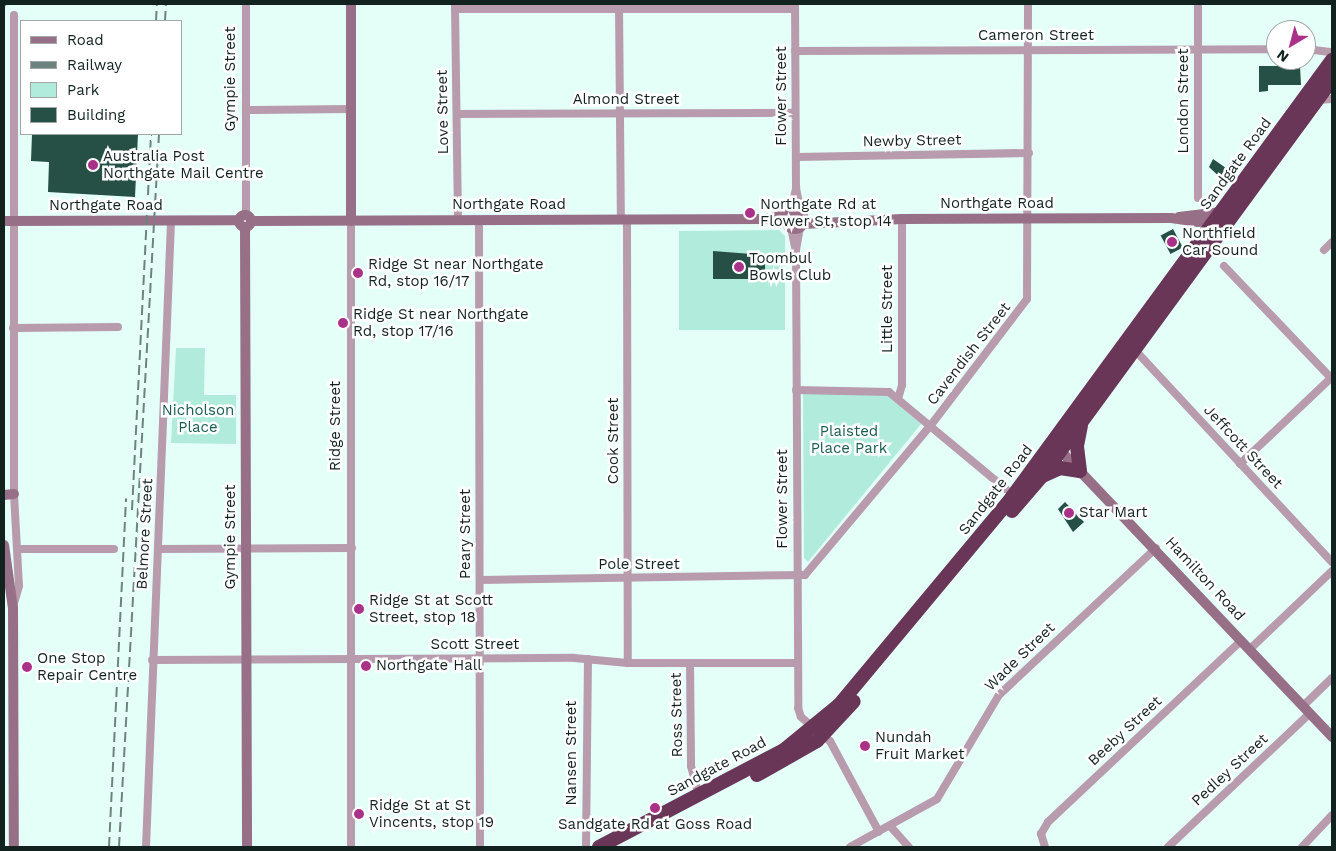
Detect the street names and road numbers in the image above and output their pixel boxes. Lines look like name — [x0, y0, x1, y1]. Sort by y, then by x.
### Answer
street label: Gympie Street — [222, 26, 240, 132]
street label: Cameron Street — [978, 27, 1094, 45]
street label: Flower Street — [773, 46, 791, 146]
street label: London Street — [1175, 49, 1193, 153]
street label: Love Street — [433, 70, 453, 154]
street label: Almond Street — [573, 91, 679, 109]
street label: Sandgate Road — [1197, 114, 1275, 214]
street label: Newby Street — [862, 131, 962, 151]
street label: Northgate Road — [940, 195, 1054, 213]
street label: Northgate Road — [452, 196, 566, 214]
street label: Northgate Road — [49, 197, 163, 215]
street label: Little Street — [879, 265, 897, 353]
street label: Cavendish Street — [923, 299, 1015, 409]
street label: Ridge Street — [327, 381, 345, 471]
street label: Cook Street — [605, 397, 623, 485]
street label: Jeffcott Street — [1200, 401, 1286, 493]
street label: Sandgate Road — [955, 441, 1037, 539]
street label: Flower Street — [774, 449, 792, 549]
street label: Belmore Street — [133, 478, 157, 590]
street label: Gympie Street — [222, 484, 240, 590]
street label: Peary Street — [457, 489, 475, 579]
street label: Hamilton Road — [1161, 533, 1249, 625]
street label: Pole Street — [598, 556, 680, 574]
street label: Wade Street — [981, 619, 1059, 695]
street label: Scott Street — [431, 636, 519, 654]
street label: Ross Street — [667, 672, 687, 758]
street label: Beeby Street — [1084, 692, 1166, 770]
street label: Nansen Street — [563, 701, 581, 805]
street label: Pedley Street — [1188, 730, 1272, 810]
street label: Sandgate Road — [664, 733, 770, 801]

